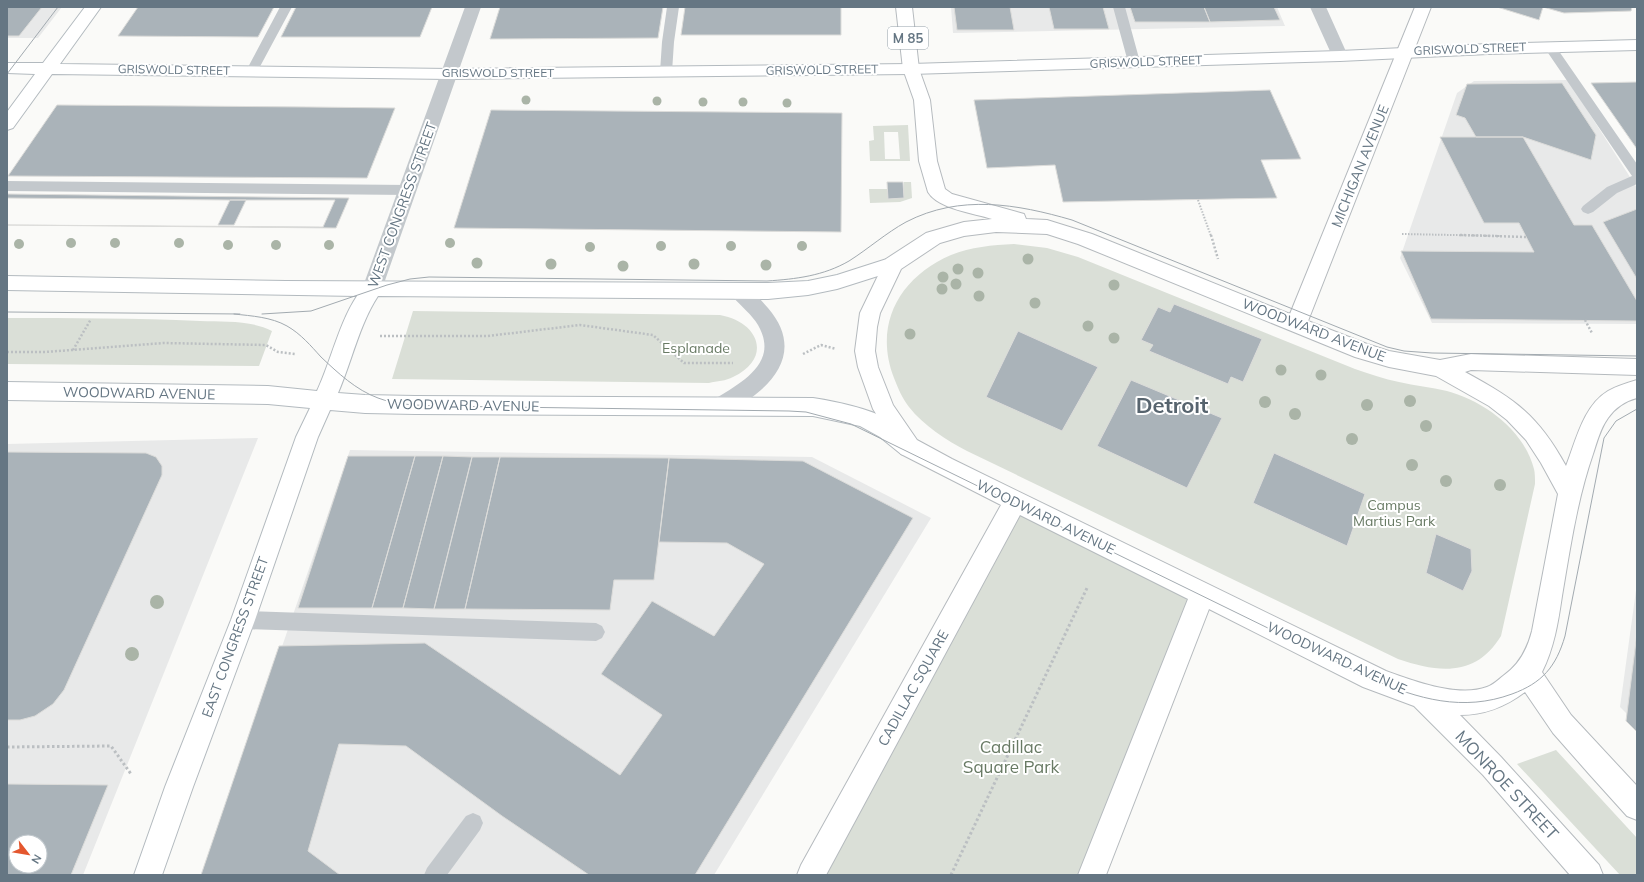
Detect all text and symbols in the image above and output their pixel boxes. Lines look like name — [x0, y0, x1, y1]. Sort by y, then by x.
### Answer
road number: M 85 — [888, 27, 928, 49]
street label: GRISWOLD STREET — [1413, 39, 1527, 58]
street label: GRISWOLD STREET — [1089, 52, 1203, 71]
street label: GRISWOLD STREET — [118, 61, 231, 78]
street label: GRISWOLD STREET — [766, 61, 879, 78]
street label: GRISWOLD STREET — [442, 65, 555, 80]
street label: MICHIGAN AVENUE — [1327, 102, 1393, 230]
street label: WEST CONGRESS STREET — [364, 119, 441, 290]
street label: WOODWARD AVENUE — [1240, 294, 1388, 366]
park label: Esplanade — [662, 339, 730, 357]
street label: WOODWARD AVENUE — [63, 383, 215, 403]
district label: Detroit — [1136, 391, 1208, 419]
street label: WOODWARD AVENUE — [387, 395, 539, 415]
street label: WOODWARD AVENUE — [974, 475, 1118, 559]
park label: Campus Martius Park — [1353, 496, 1436, 530]
street label: EAST CONGRESS STREET — [197, 554, 273, 720]
street label: WOODWARD AVENUE — [1264, 618, 1410, 698]
street label: CADILLAC SQUARE — [874, 627, 952, 749]
street label: MONROE STREET — [1451, 726, 1564, 844]
park label: Cadillac Square Park — [963, 736, 1059, 777]
north arrow — [8, 834, 48, 874]
text: N — [28, 852, 45, 866]

